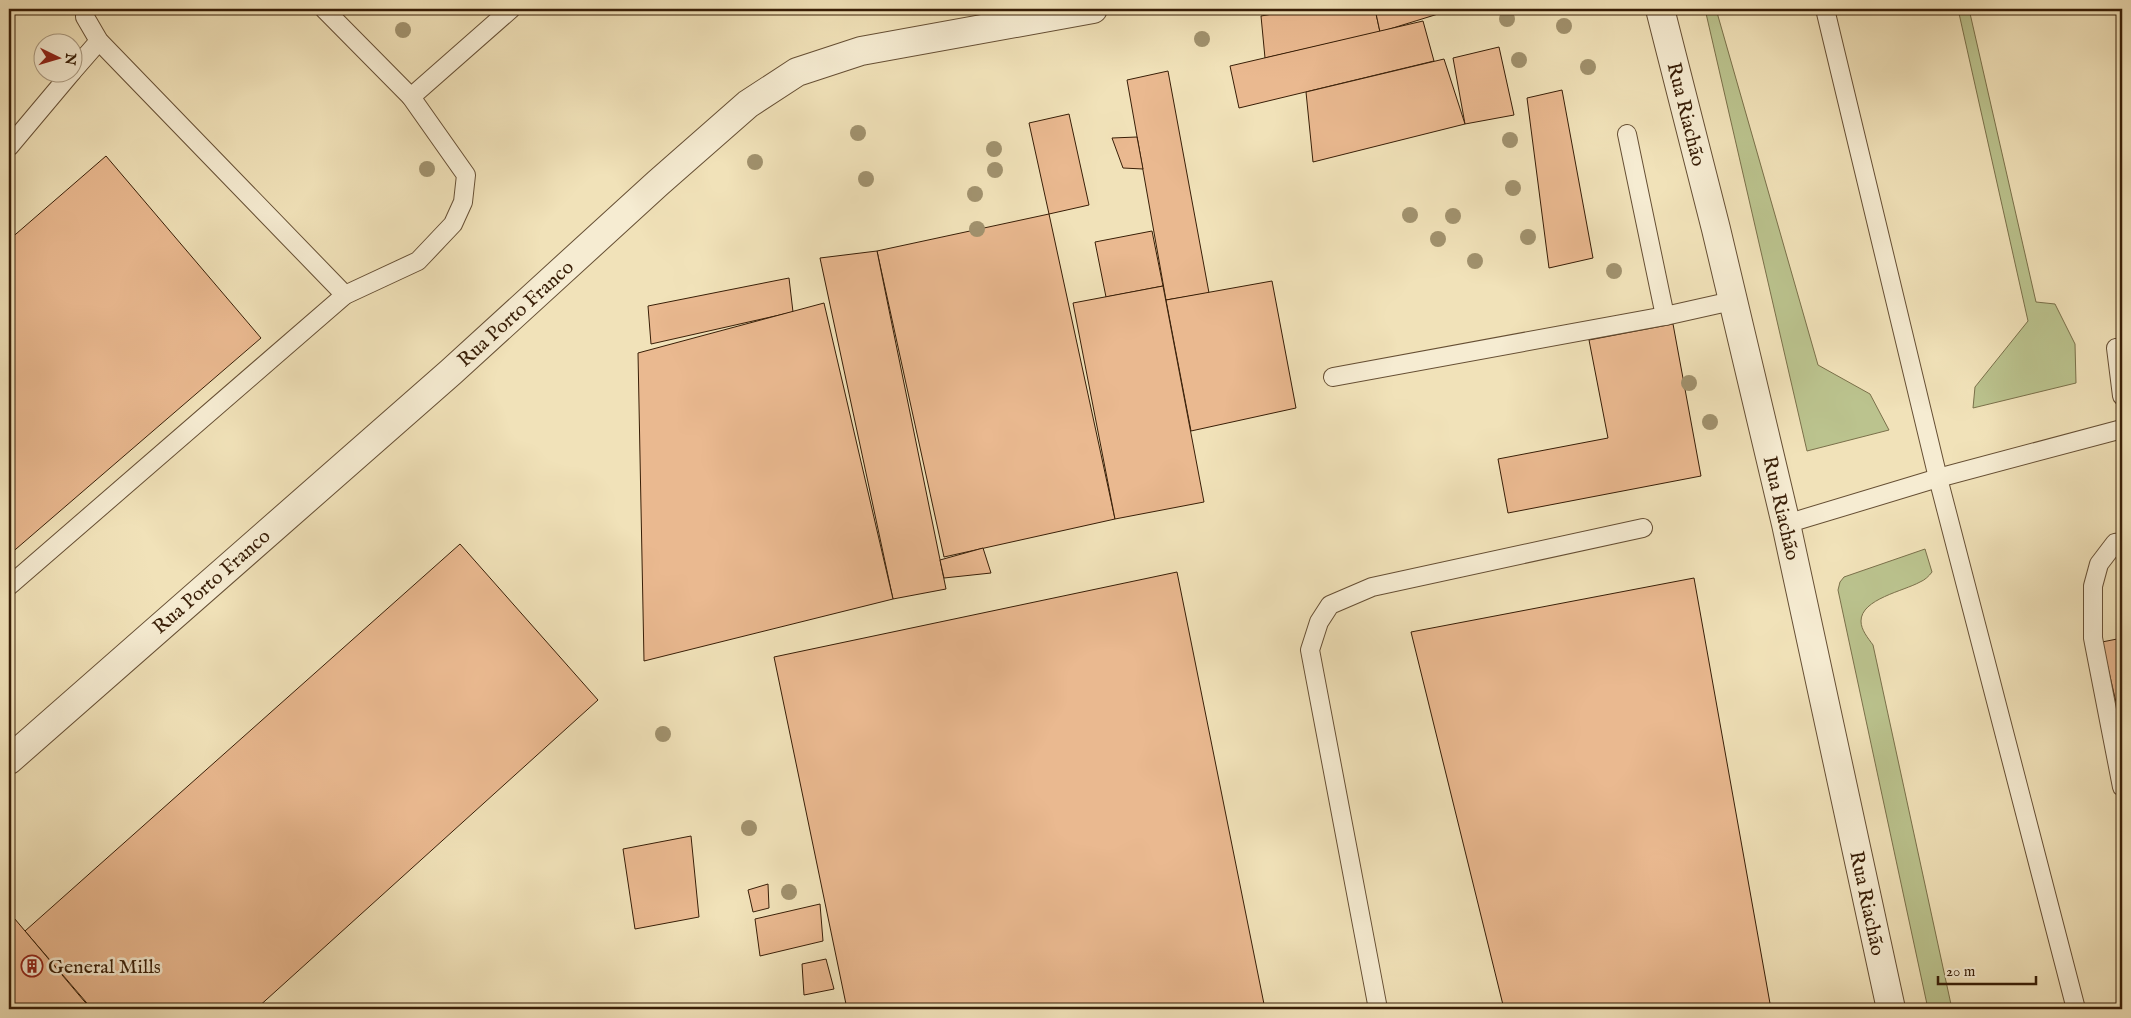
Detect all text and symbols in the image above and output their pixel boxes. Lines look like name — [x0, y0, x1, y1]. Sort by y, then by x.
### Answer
north arrow — [32, 32, 82, 82]
text: N — [60, 51, 80, 66]
street label: Rua Riachão — [1661, 60, 1711, 169]
street label: Rua Porto Franco — [453, 255, 580, 373]
street label: Rua Riachão — [1756, 454, 1805, 563]
street label: Rua Porto Franco — [148, 524, 276, 640]
street label: Rua Riachão — [1843, 849, 1890, 958]
scale bar — [1938, 953, 2036, 985]
building icon: General Mills — [20, 954, 44, 978]
place label: General Mills — [48, 955, 161, 980]
text: 20 m — [1946, 962, 1976, 981]

